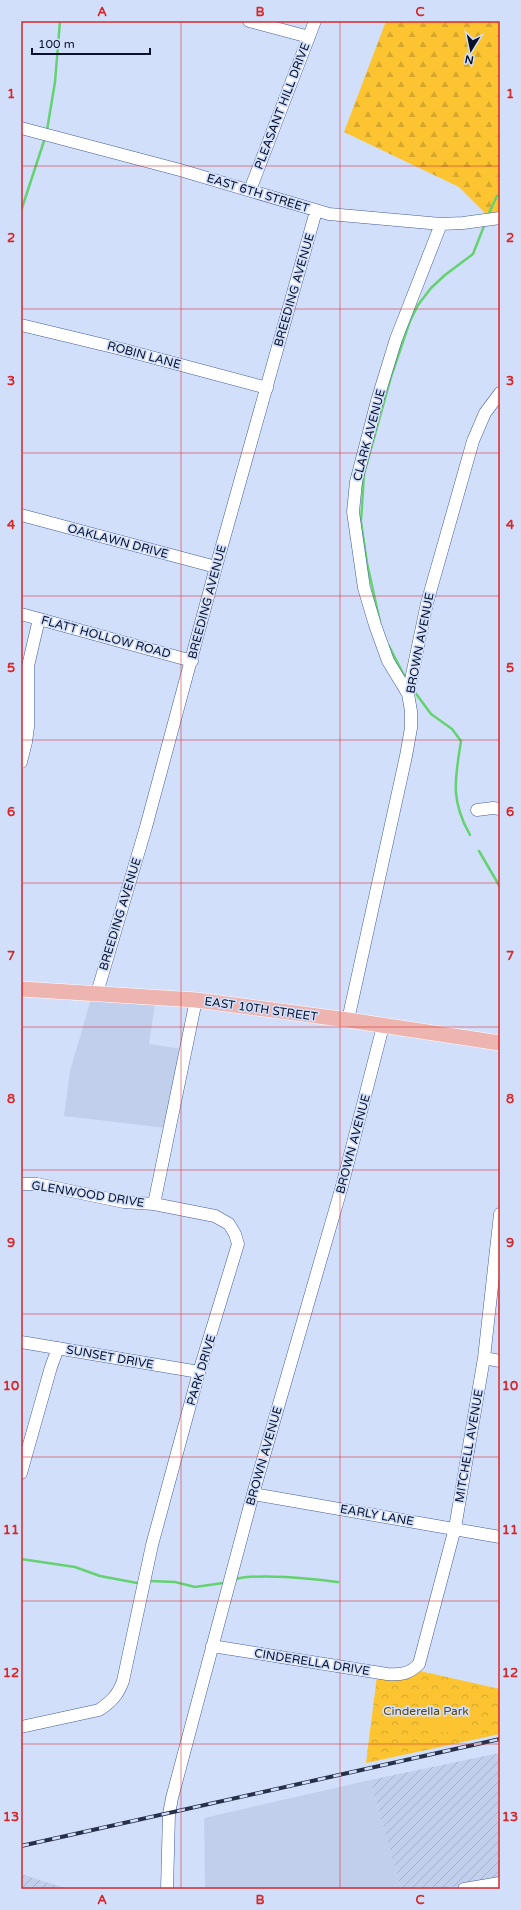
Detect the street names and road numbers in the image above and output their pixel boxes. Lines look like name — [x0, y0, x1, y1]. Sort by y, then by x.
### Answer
street label: PLEASANT HILL DRIVE — [251, 40, 313, 171]
street label: EAST 6TH STREET — [205, 171, 312, 215]
street label: BREEDING AVENUE — [271, 231, 317, 348]
street label: ROBIN LANE — [106, 338, 183, 372]
street label: CLARK AVENUE — [350, 387, 388, 482]
street label: OAKLAWN DRIVE — [66, 521, 170, 561]
street label: BREEDING AVENUE — [185, 543, 229, 660]
street label: BROWN AVENUE — [403, 591, 437, 695]
street label: FLATT HOLLOW ROAD — [40, 613, 172, 661]
street label: BREEDING AVENUE — [96, 856, 144, 972]
street label: EAST 10TH STREET — [204, 994, 319, 1024]
street label: BROWN AVENUE — [333, 1092, 373, 1195]
street label: GLENWOOD DRIVE — [31, 1178, 146, 1210]
street label: PARK DRIVE — [184, 1333, 218, 1407]
street label: SUNSET DRIVE — [65, 1342, 155, 1372]
street label: MITCHELL AVENUE — [452, 1388, 486, 1504]
street label: BROWN AVENUE — [243, 1405, 285, 1507]
street label: EARLY LANE — [339, 1502, 415, 1528]
street label: CINDERELLA DRIVE — [253, 1646, 371, 1678]

